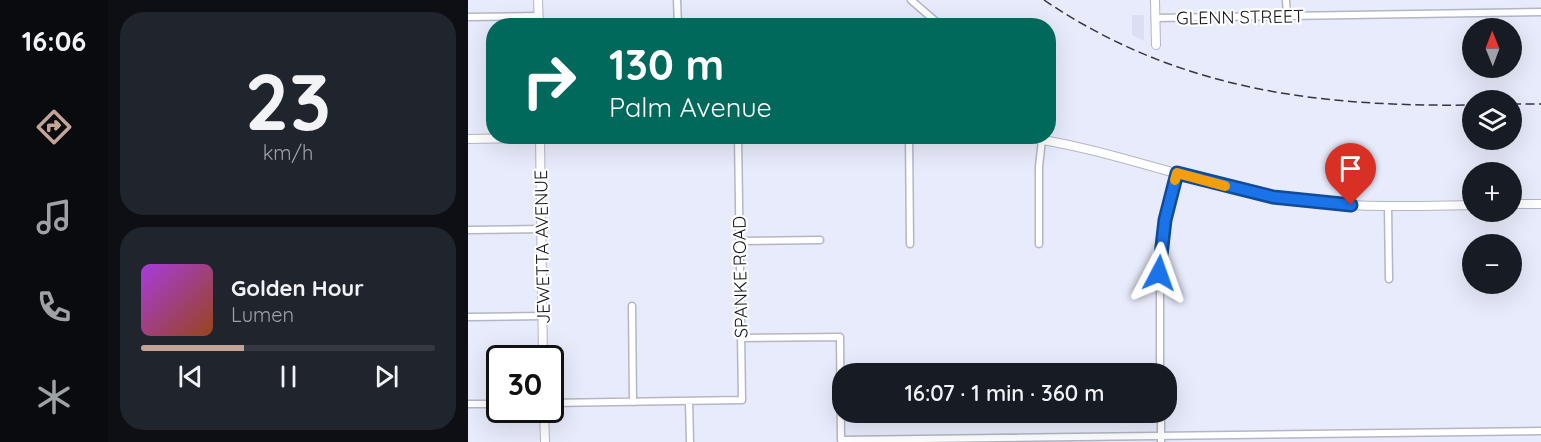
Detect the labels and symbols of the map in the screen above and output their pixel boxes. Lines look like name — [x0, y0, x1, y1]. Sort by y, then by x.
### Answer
street label: GLENN STREET — [1176, 4, 1304, 30]
north arrow — [1462, 18, 1522, 78]
pin — [1325, 143, 1376, 205]
street label: JEWETTA AVENUE — [529, 170, 555, 324]
street label: SPANKE ROAD — [727, 216, 753, 338]
position arrow — [1127, 241, 1191, 305]
speed limit sign: 30 — [486, 345, 564, 423]

